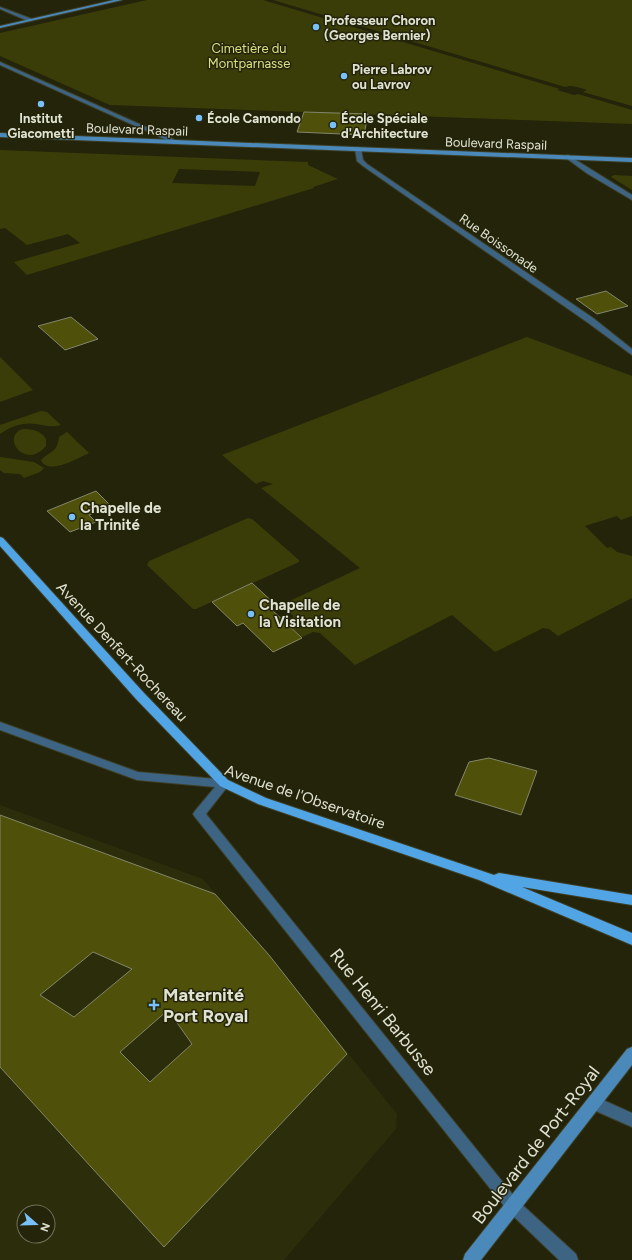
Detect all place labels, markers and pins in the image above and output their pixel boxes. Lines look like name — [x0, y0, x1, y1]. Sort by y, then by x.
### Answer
place label: Professeur Choron (Georges Bernier) — [324, 13, 435, 43]
marker: Professeur Choron (Georges Bernier) — [311, 22, 321, 32]
place label: Pierre Labrov ou Lavrov — [352, 62, 432, 92]
marker: Pierre Labrov ou Lavrov — [339, 71, 349, 81]
marker: Institut Giacometti — [36, 99, 46, 109]
place label: Institut Giacometti — [7, 111, 75, 141]
place label: École Camondo — [207, 111, 301, 126]
place label: École Spéciale d'Architecture — [341, 111, 428, 141]
marker: École Camondo — [194, 113, 204, 123]
marker: École Spéciale d'Architecture — [328, 120, 338, 130]
place label: Chapelle de la Trinité — [80, 499, 162, 534]
marker: Chapelle de la Trinité — [67, 512, 77, 522]
place label: Chapelle de la Visitation — [259, 596, 341, 631]
marker: Chapelle de la Visitation — [246, 609, 256, 619]
place label: Maternité Port Royal — [163, 984, 248, 1027]
marker: Maternité Port Royal — [148, 999, 160, 1011]

